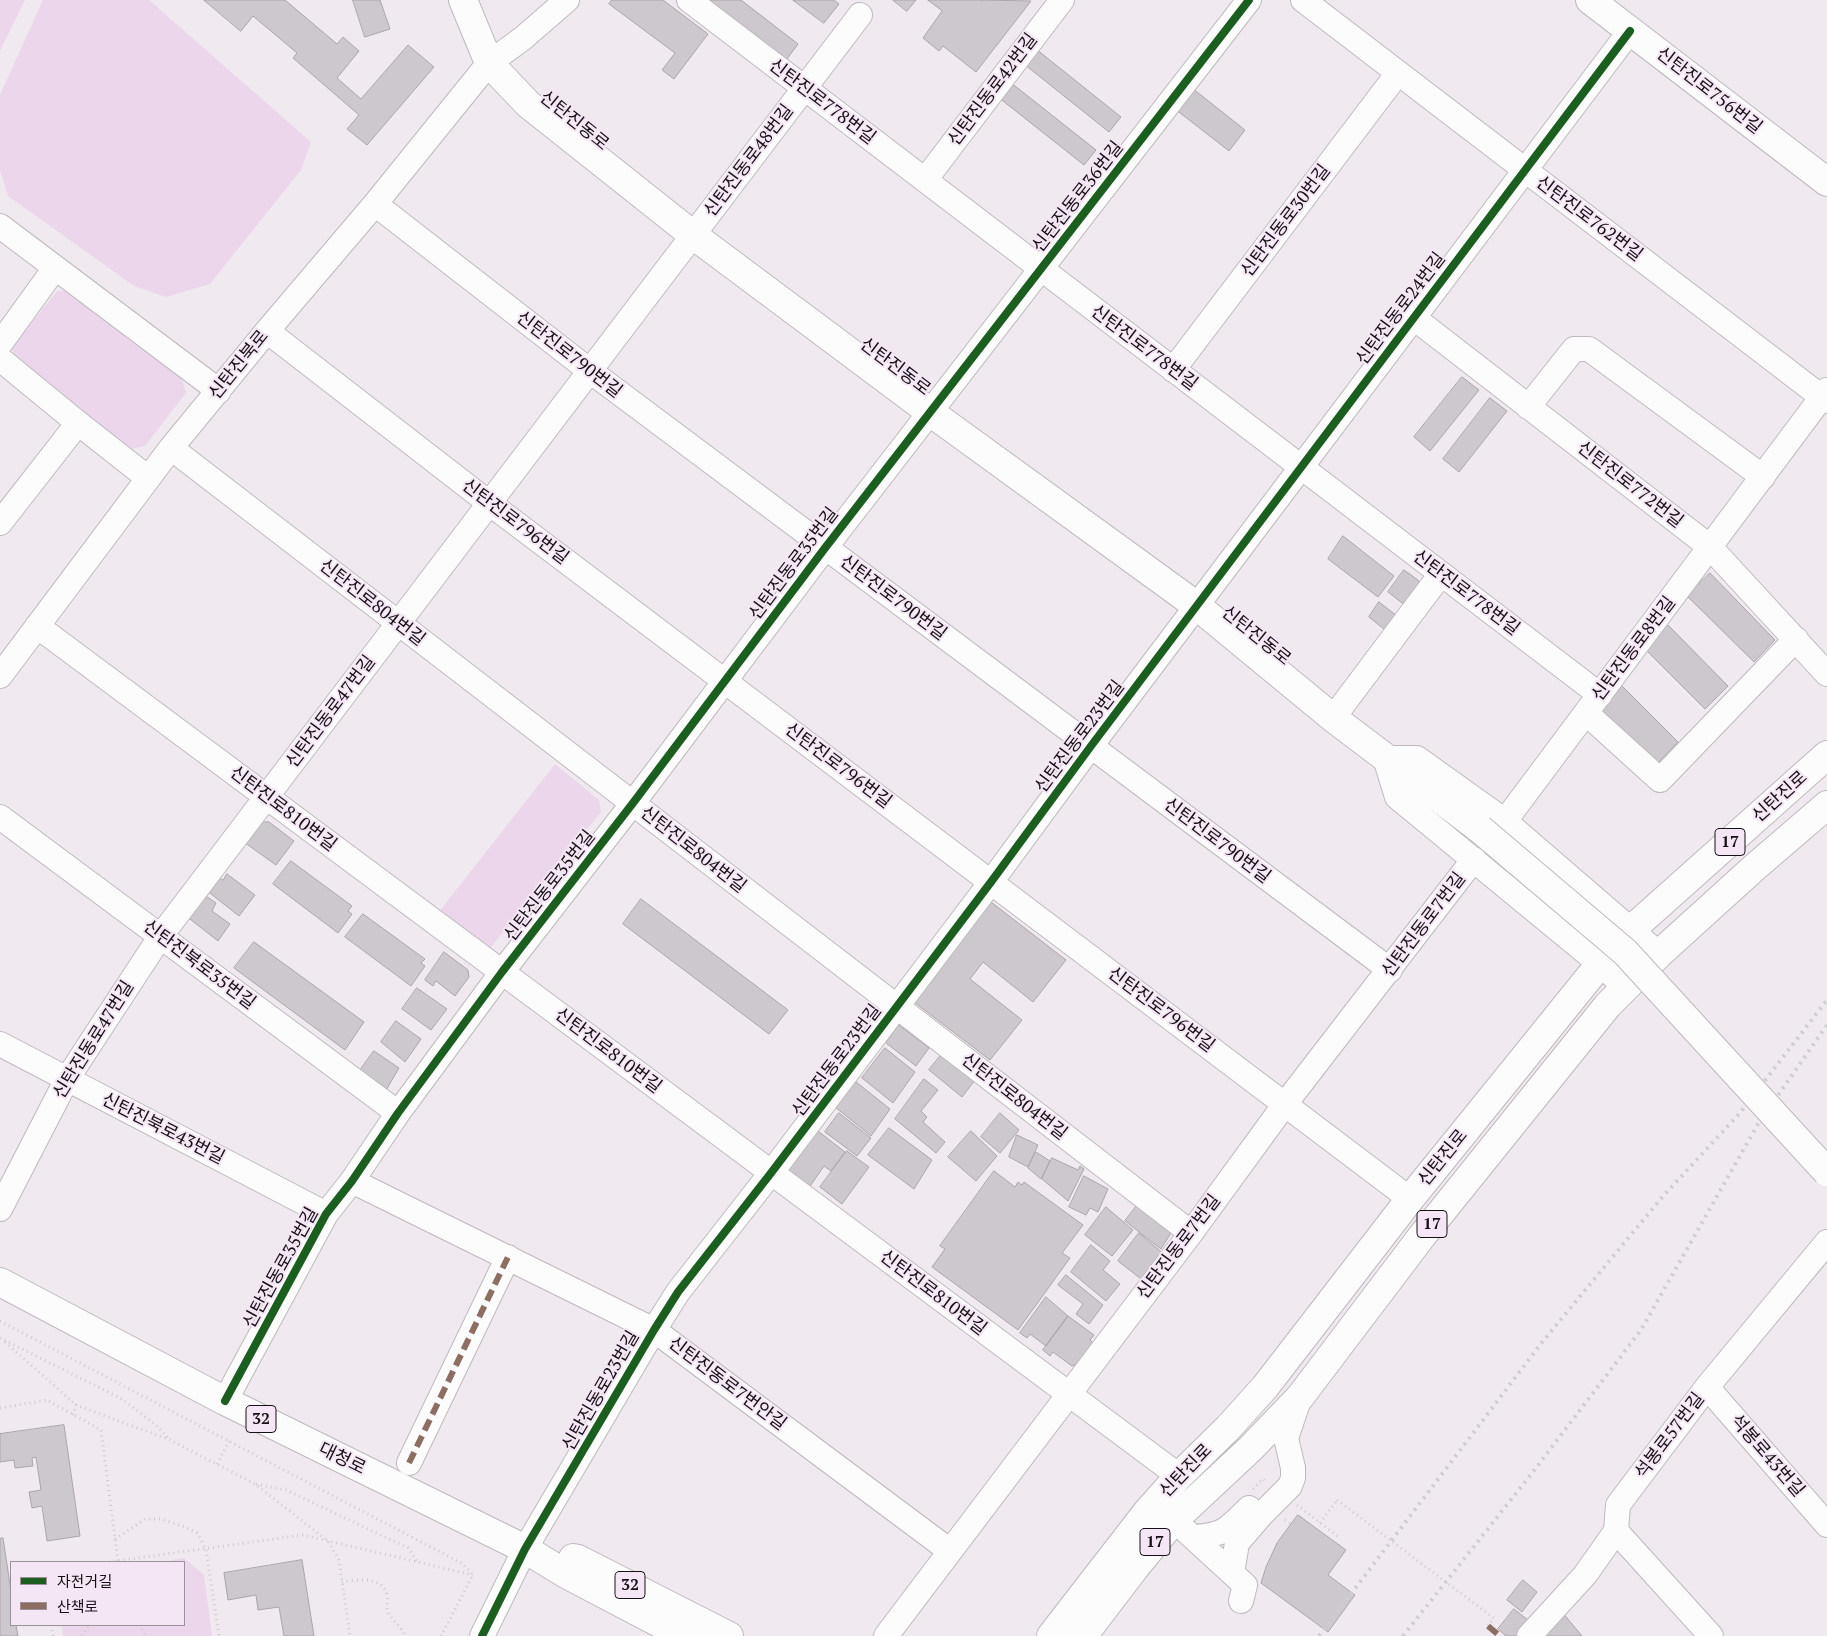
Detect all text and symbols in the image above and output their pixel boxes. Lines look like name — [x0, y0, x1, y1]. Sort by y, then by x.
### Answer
street label: 신탄진동로42번길 — [944, 30, 1042, 150]
street label: 신탄진로756번길 — [1652, 43, 1766, 139]
street label: 신탄진로778번길 — [764, 55, 880, 149]
street label: 신탄진동로 — [535, 87, 613, 155]
street label: 신탄진동로48번길 — [700, 101, 798, 221]
street label: 신탄진동로36번길 — [1028, 137, 1128, 257]
street label: 신탄진동로30번길 — [1237, 161, 1335, 281]
street label: 신탄진로762번길 — [1531, 172, 1647, 266]
street label: 신탄진동로24번길 — [1352, 249, 1450, 369]
street label: 신탄진로778번길 — [1086, 301, 1202, 395]
street label: 신탄진로790번길 — [512, 307, 626, 403]
street label: 신탄진북로 — [205, 326, 273, 404]
street label: 신탄진동로 — [855, 333, 935, 401]
street label: 신탄진로772번길 — [1573, 437, 1687, 533]
street label: 신탄진로796번길 — [457, 475, 573, 569]
street label: 신탄진동로35번길 — [745, 504, 843, 624]
street label: 신탄진로778번길 — [1408, 546, 1524, 640]
street label: 신탄진로790번길 — [835, 551, 951, 645]
street label: 신탄진로804번길 — [315, 555, 429, 651]
street label: 신탄진동로8번길 — [1588, 592, 1680, 706]
street label: 신탄진동로 — [1217, 602, 1295, 670]
street label: 신탄진동로47번길 — [282, 652, 380, 772]
street label: 신탄진동로23번길 — [1031, 677, 1129, 797]
street label: 신탄진로796번길 — [780, 719, 896, 813]
street label: 신탄진로810번길 — [225, 762, 341, 856]
street label: 신탄진로 — [1748, 767, 1812, 827]
street label: 신탄진로790번길 — [1159, 794, 1275, 888]
street label: 신탄진로804번길 — [636, 802, 750, 898]
street label: 신탄진동로35번길 — [500, 826, 600, 946]
road number: 17 — [1715, 829, 1745, 856]
street label: 신탄진동로7번길 — [1378, 868, 1470, 982]
street label: 신탄진북로35번길 — [139, 916, 259, 1014]
street label: 신탄진로796번길 — [1103, 963, 1219, 1057]
street label: 신탄진동로47번길 — [49, 977, 139, 1103]
street label: 신탄진동로23번길 — [788, 1001, 886, 1121]
street label: 신탄진로810번길 — [550, 1004, 666, 1098]
street label: 신탄진로804번길 — [957, 1049, 1071, 1145]
street label: 신탄진북로43번길 — [98, 1089, 228, 1169]
street label: 신탄진로 — [1414, 1125, 1472, 1191]
street label: 신탄진동로7번길 — [1133, 1190, 1225, 1304]
street label: 신탄진동로35번길 — [239, 1204, 323, 1332]
road number: 17 — [1417, 1210, 1447, 1238]
street label: 신탄진로810번길 — [875, 1246, 991, 1340]
street label: 신탄진동로23번길 — [558, 1327, 644, 1455]
street label: 신탄진동로7번안길 — [664, 1333, 790, 1435]
street label: 석봉로57번길 — [1631, 1389, 1709, 1483]
road number: 32 — [246, 1406, 276, 1432]
street label: 석봉로43번길 — [1725, 1410, 1809, 1502]
street label: 대청로 — [315, 1438, 369, 1480]
street label: 신탄진로 — [1155, 1440, 1217, 1502]
road number: 17 — [1140, 1528, 1170, 1555]
legend — [10, 1561, 185, 1626]
text: 자전거길 — [57, 1571, 112, 1591]
road number: 32 — [615, 1572, 645, 1598]
text: 산책로 — [57, 1596, 98, 1616]

